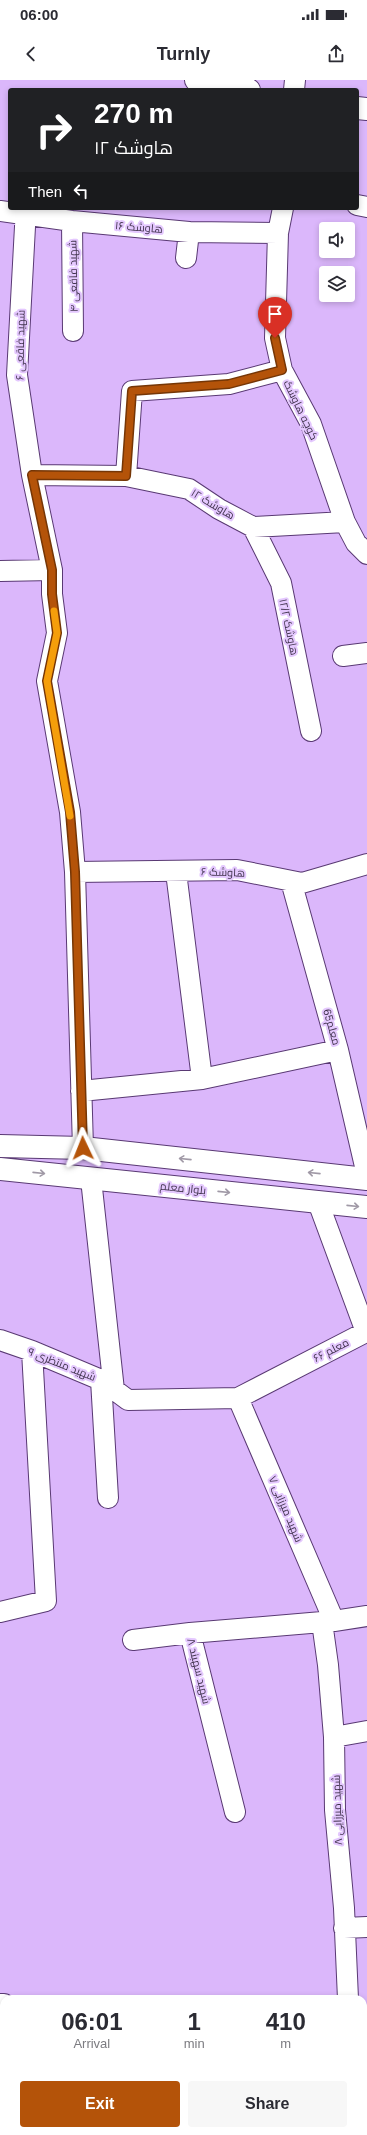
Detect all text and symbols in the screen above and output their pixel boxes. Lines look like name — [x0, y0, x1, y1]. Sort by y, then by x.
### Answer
text: 06:00 — [20, 6, 58, 23]
icon: back — [20, 43, 42, 65]
icon: share — [325, 43, 347, 65]
text: Turnly — [157, 44, 210, 64]
text: 270 m — [94, 98, 173, 129]
icon: right — [28, 104, 80, 156]
text: هاوشک ۱۲ — [94, 138, 173, 158]
icon: left — [70, 180, 92, 202]
text: Then — [28, 183, 62, 200]
street label: هاوشک ۱۶ — [115, 219, 163, 236]
map controls — [319, 222, 355, 302]
button: sound — [319, 222, 355, 258]
street label: شهید فاقعی ۴ — [66, 240, 81, 312]
button: layers — [319, 266, 355, 302]
pin — [258, 297, 292, 338]
icon: arrive — [264, 303, 286, 325]
street label: شهید فاقعی ۶ — [13, 310, 28, 380]
street label: کوچه هاوشک — [280, 378, 321, 442]
street label: هاوشک ۱۲ — [189, 486, 237, 522]
street label: هاوشک ۱۲/۲ — [276, 598, 301, 656]
street label: هاوشک ۶ — [201, 865, 245, 880]
street label: معلم65 — [319, 1008, 343, 1047]
position arrow — [62, 1127, 104, 1169]
one-way arrow — [179, 1155, 192, 1163]
one-way arrow — [32, 1169, 45, 1177]
one-way arrow — [308, 1169, 321, 1177]
street label: بلوار معلم — [159, 1180, 207, 1198]
one-way arrow — [217, 1188, 230, 1196]
one-way arrow — [346, 1202, 359, 1210]
street label: معلم ۶۶ — [311, 1336, 352, 1366]
street label: شهید منتظری ۹ — [26, 1345, 98, 1384]
street label: شهید میرزایی ۷ — [266, 1474, 305, 1544]
street label: شهید سهبند ۸ — [184, 1637, 213, 1705]
street label: شهید میرزایی ۸ — [330, 1774, 345, 1845]
text: 06:01 — [61, 2008, 123, 2035]
text: 1 — [187, 2008, 201, 2035]
text: 410 — [266, 2008, 306, 2035]
text: Arrival — [73, 2036, 110, 2051]
text: min — [184, 2036, 205, 2051]
text: m — [280, 2036, 291, 2051]
button: Exit — [20, 2081, 180, 2127]
button: Share — [188, 2081, 347, 2127]

